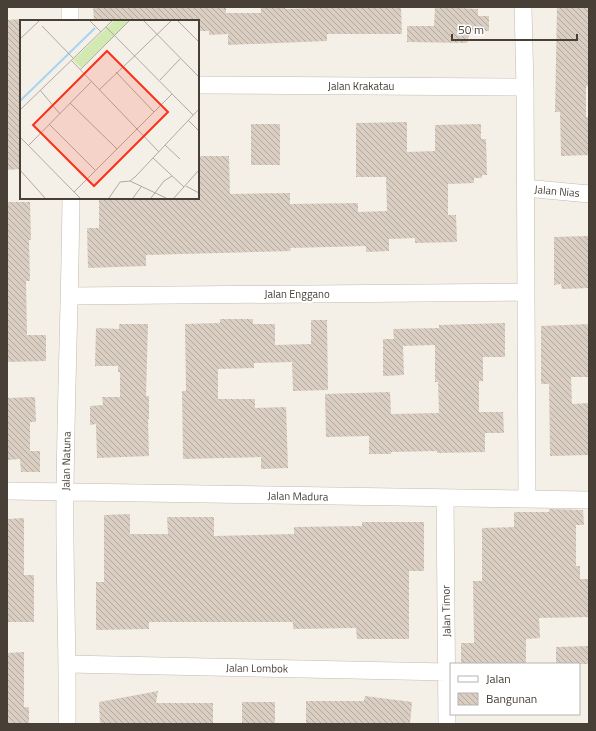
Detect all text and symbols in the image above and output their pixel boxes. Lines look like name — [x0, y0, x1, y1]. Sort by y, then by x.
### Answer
scale bar — [452, 16, 577, 42]
inset map — [20, 20, 199, 199]
text: 50 m — [458, 20, 484, 39]
street label: Jalan Krakatau — [328, 78, 394, 94]
street label: Jalan Nias — [534, 181, 580, 201]
street label: Jalan Enggano — [264, 286, 330, 302]
street label: Jalan Natuna — [57, 431, 75, 491]
street label: Jalan Madura — [267, 487, 329, 505]
street label: Jalan Timor — [438, 585, 454, 637]
street label: Jalan Lombok — [226, 659, 289, 677]
legend — [450, 663, 580, 715]
text: Jalan — [486, 669, 511, 688]
text: Bangunan — [486, 689, 537, 708]

